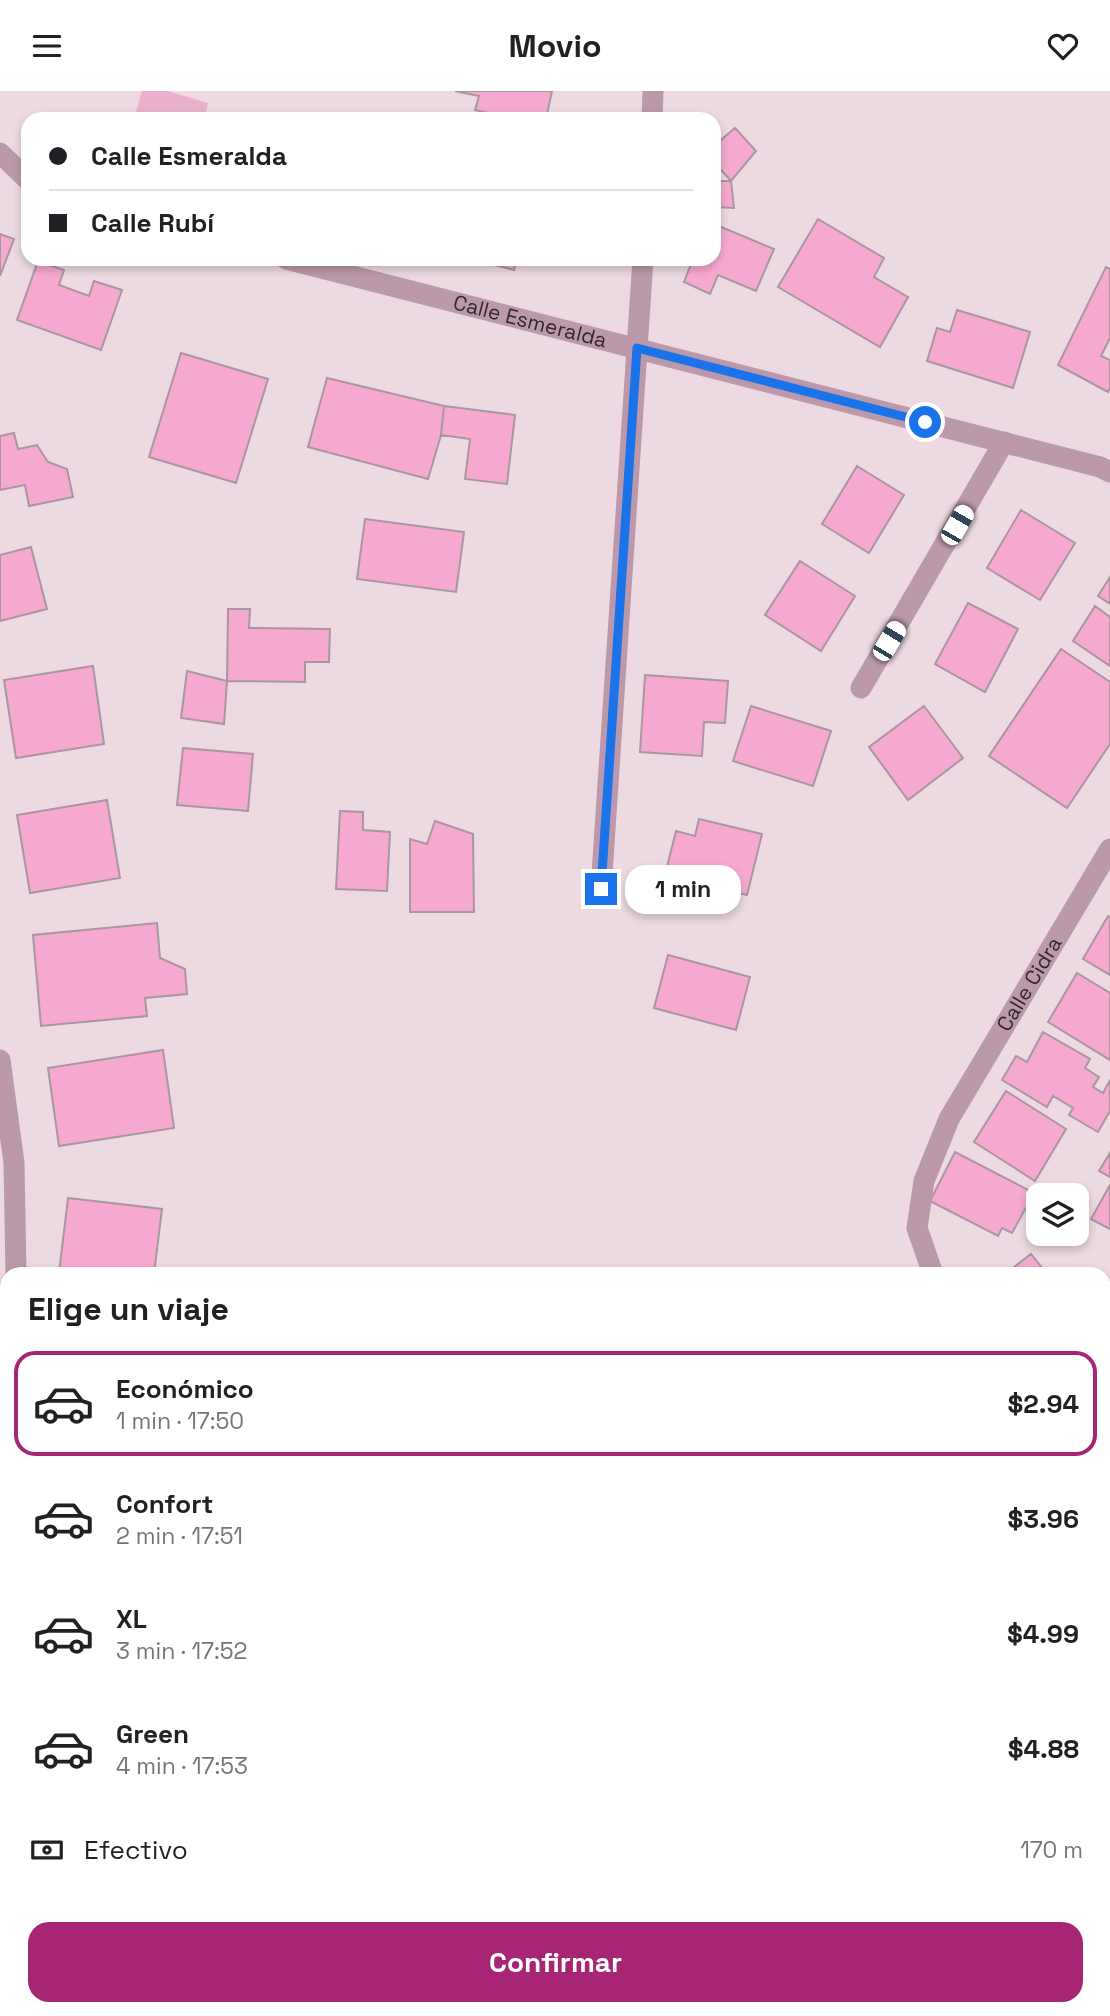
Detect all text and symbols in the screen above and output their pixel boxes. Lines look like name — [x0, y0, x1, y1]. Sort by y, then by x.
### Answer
text: Movio — [509, 26, 602, 66]
icon: menu — [28, 27, 66, 65]
icon: heart — [1044, 27, 1082, 65]
text: Calle Esmeralda — [91, 139, 287, 173]
text: Calle Rubí — [91, 206, 214, 240]
street label: Calle Esmeralda — [451, 288, 610, 353]
route start — [909, 406, 941, 438]
car — [938, 502, 977, 548]
car — [870, 618, 909, 664]
callout: 1 min — [626, 865, 741, 913]
route end — [585, 873, 617, 905]
text: 1 min — [655, 874, 711, 904]
street label: Calle Cidra — [990, 932, 1068, 1036]
map controls — [1026, 1183, 1089, 1246]
button: layers — [1026, 1183, 1089, 1246]
text: Elige un viaje — [28, 1289, 229, 1329]
icon: car — [32, 1372, 95, 1435]
text: Económico — [116, 1372, 254, 1406]
text: $2.94 — [1007, 1387, 1079, 1421]
text: 1 min · 17:50 — [116, 1406, 244, 1436]
icon: car — [32, 1487, 95, 1550]
text: Confort — [116, 1487, 213, 1521]
text: $3.96 — [1008, 1502, 1079, 1536]
text: 2 min · 17:51 — [116, 1521, 243, 1551]
icon: car — [32, 1602, 95, 1665]
text: XL — [116, 1602, 147, 1636]
text: $4.99 — [1007, 1617, 1079, 1651]
text: 3 min · 17:52 — [116, 1636, 247, 1666]
icon: car — [32, 1717, 95, 1780]
text: Green — [116, 1717, 189, 1751]
text: $4.88 — [1008, 1732, 1079, 1766]
text: 4 min · 17:53 — [116, 1751, 248, 1781]
icon: cash — [28, 1831, 66, 1869]
text: Efectivo — [84, 1833, 188, 1867]
text: 170 m — [1020, 1835, 1083, 1865]
button: Confirmar — [28, 1922, 1083, 2002]

